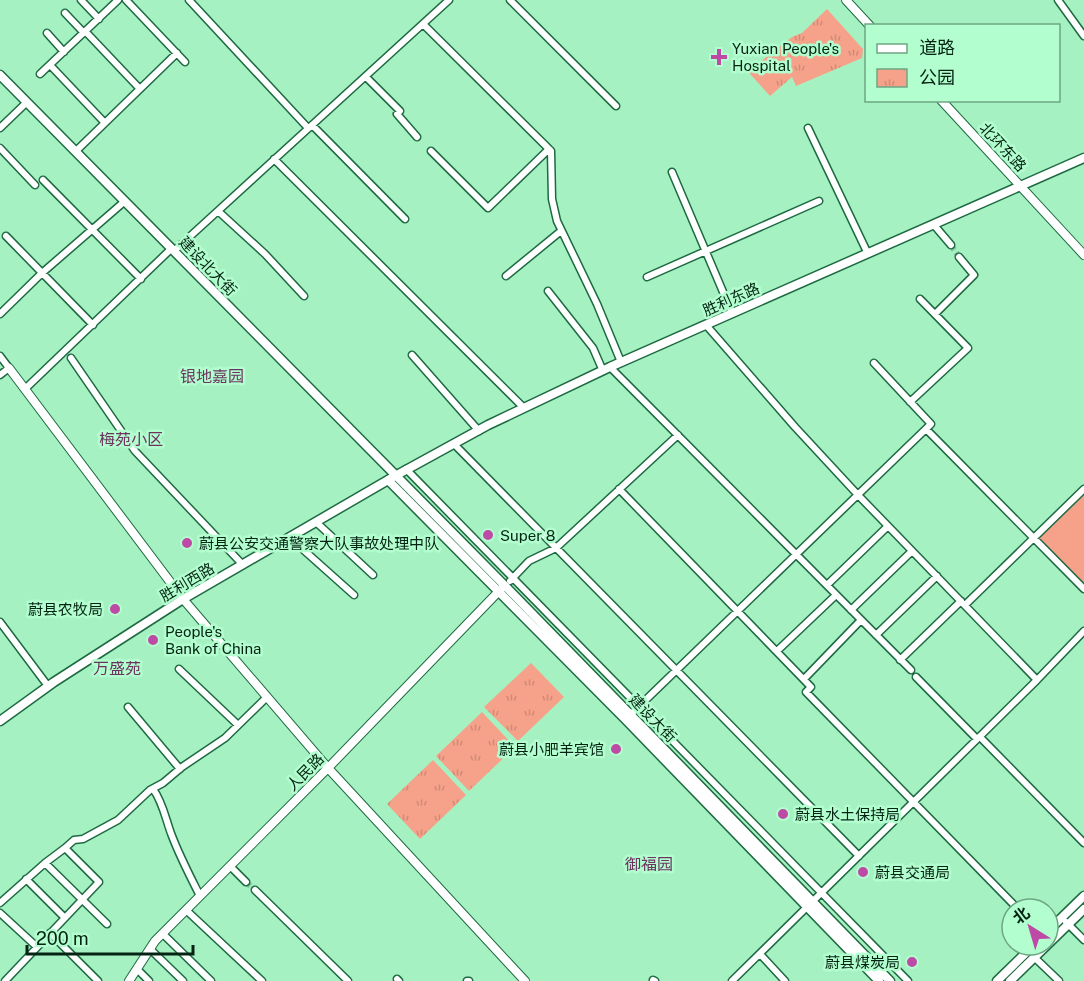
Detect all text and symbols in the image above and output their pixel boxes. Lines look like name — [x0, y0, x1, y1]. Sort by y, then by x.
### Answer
legend — [865, 24, 1060, 102]
text: 道路 — [919, 37, 955, 58]
place label: Yuxian People's Hospital — [732, 40, 839, 74]
marker: Yuxian People's Hospital — [710, 48, 728, 66]
text: 公园 — [919, 67, 955, 88]
street label: 北环东路 — [976, 119, 1030, 175]
street label: 建设北大街 — [176, 233, 240, 299]
street label: 胜利东路 — [700, 279, 762, 319]
district label: 银地嘉园 — [180, 367, 244, 386]
district label: 梅苑小区 — [99, 430, 163, 449]
place label: Super 8 — [500, 527, 556, 544]
marker: Super 8 — [481, 528, 495, 542]
place label: 蔚县公安交通警察大队事故处理中队 — [199, 535, 439, 552]
marker: 蔚县公安交通警察大队事故处理中队 — [180, 536, 194, 550]
street label: 胜利西路 — [157, 559, 217, 605]
place label: 蔚县农牧局 — [28, 601, 103, 618]
marker: 蔚县农牧局 — [108, 602, 122, 616]
place label: People's Bank of China — [165, 623, 261, 657]
marker: People's Bank of China — [146, 633, 160, 647]
district label: 万盛苑 — [93, 659, 141, 678]
street label: 建设大街 — [626, 691, 680, 745]
place label: 蔚县小肥羊宾馆 — [499, 741, 604, 758]
marker: 蔚县小肥羊宾馆 — [609, 742, 623, 756]
street label: 人民路 — [283, 750, 327, 794]
place label: 蔚县水土保持局 — [795, 806, 900, 823]
marker: 蔚县水土保持局 — [776, 807, 790, 821]
district label: 御福园 — [625, 855, 673, 874]
place label: 蔚县交通局 — [875, 864, 950, 881]
marker: 蔚县交通局 — [856, 865, 870, 879]
north arrow — [1000, 897, 1060, 957]
text: 北 — [1009, 903, 1033, 928]
scale bar — [27, 918, 194, 956]
text: 200 m — [36, 928, 89, 949]
place label: 蔚县煤炭局 — [825, 954, 900, 971]
marker: 蔚县煤炭局 — [905, 955, 919, 969]

